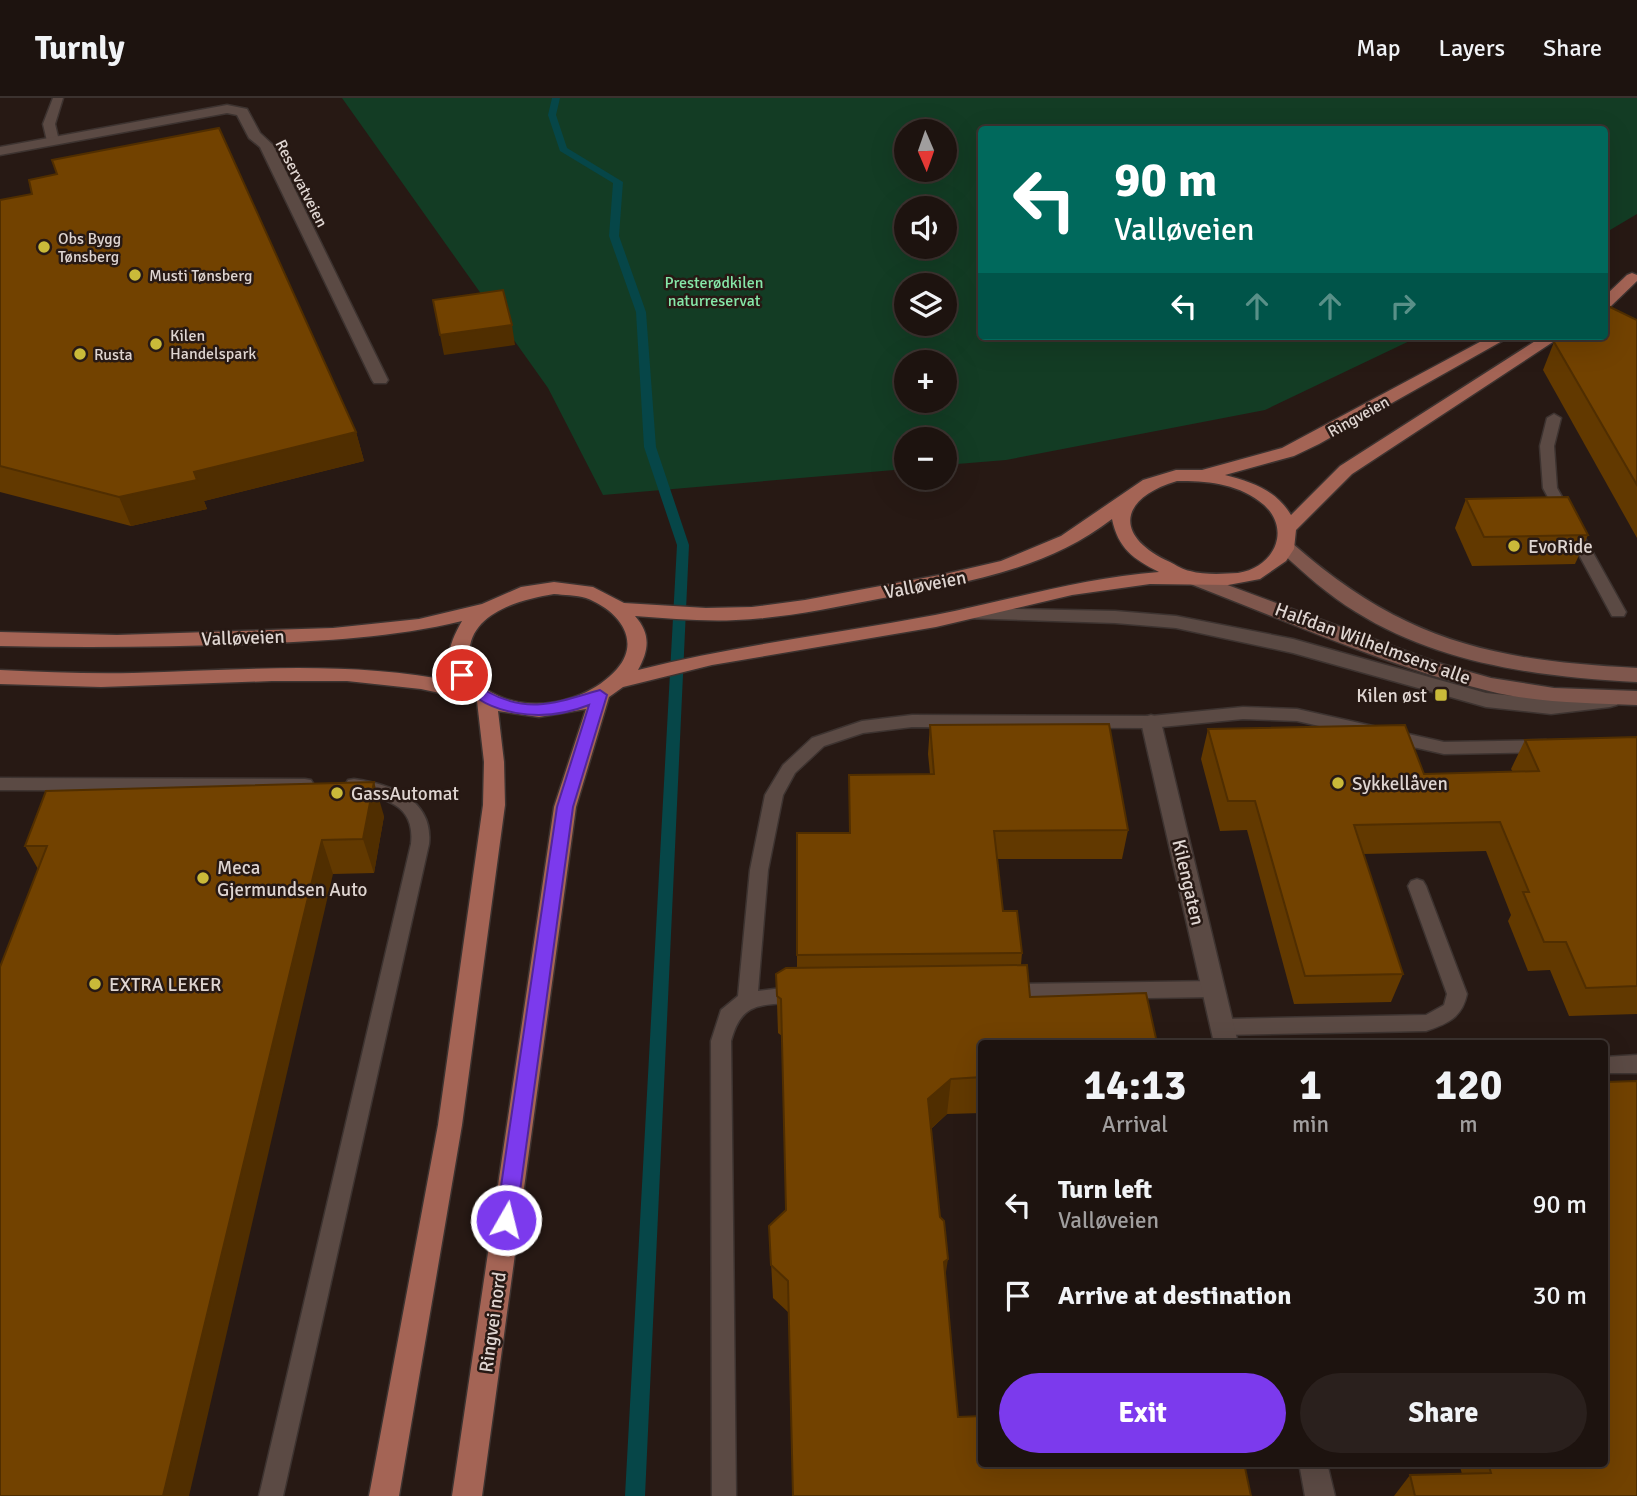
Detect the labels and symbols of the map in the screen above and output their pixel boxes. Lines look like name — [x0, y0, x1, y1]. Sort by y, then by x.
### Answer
north arrow — [894, 119, 957, 182]
street label: Reservatveien — [270, 136, 332, 231]
place label: Obs Bygg Tønsberg — [58, 229, 121, 267]
marker: Obs Bygg Tønsberg — [36, 239, 52, 255]
place label: Musti Tønsberg — [149, 266, 253, 286]
marker: Musti Tønsberg — [127, 267, 143, 283]
park label: Presterødkilen naturreservat — [665, 273, 763, 311]
place label: Kilen Handelspark — [170, 326, 256, 364]
marker: Kilen Handelspark — [148, 336, 164, 352]
place label: Rusta — [94, 345, 133, 365]
marker: Rusta — [72, 346, 88, 362]
street label: Ringveien — [1324, 392, 1393, 442]
place label: EvoRide — [1528, 535, 1593, 559]
marker: EvoRide — [1506, 538, 1522, 554]
street label: Valløveien — [882, 565, 968, 605]
street label: Halfdan Wilhelmsens alle — [1272, 597, 1474, 691]
street label: Valløveien — [201, 625, 285, 651]
pin — [432, 645, 492, 705]
place label: Kilen øst — [1356, 684, 1427, 708]
marker: Kilen øst — [1433, 687, 1449, 703]
place label: Sykkellåven — [1352, 772, 1448, 796]
marker: Sykkellåven — [1330, 775, 1346, 791]
place label: GassAutomat — [351, 782, 459, 806]
marker: GassAutomat — [329, 785, 345, 801]
street label: Kilengaten — [1166, 837, 1210, 928]
place label: Meca Gjermundsen Auto — [217, 856, 368, 902]
marker: Meca Gjermundsen Auto — [195, 870, 211, 886]
place label: EXTRA LEKER — [109, 973, 221, 997]
marker: EXTRA LEKER — [87, 976, 103, 992]
position arrow — [469, 1183, 543, 1257]
street label: Ringvei nord — [474, 1270, 512, 1374]

